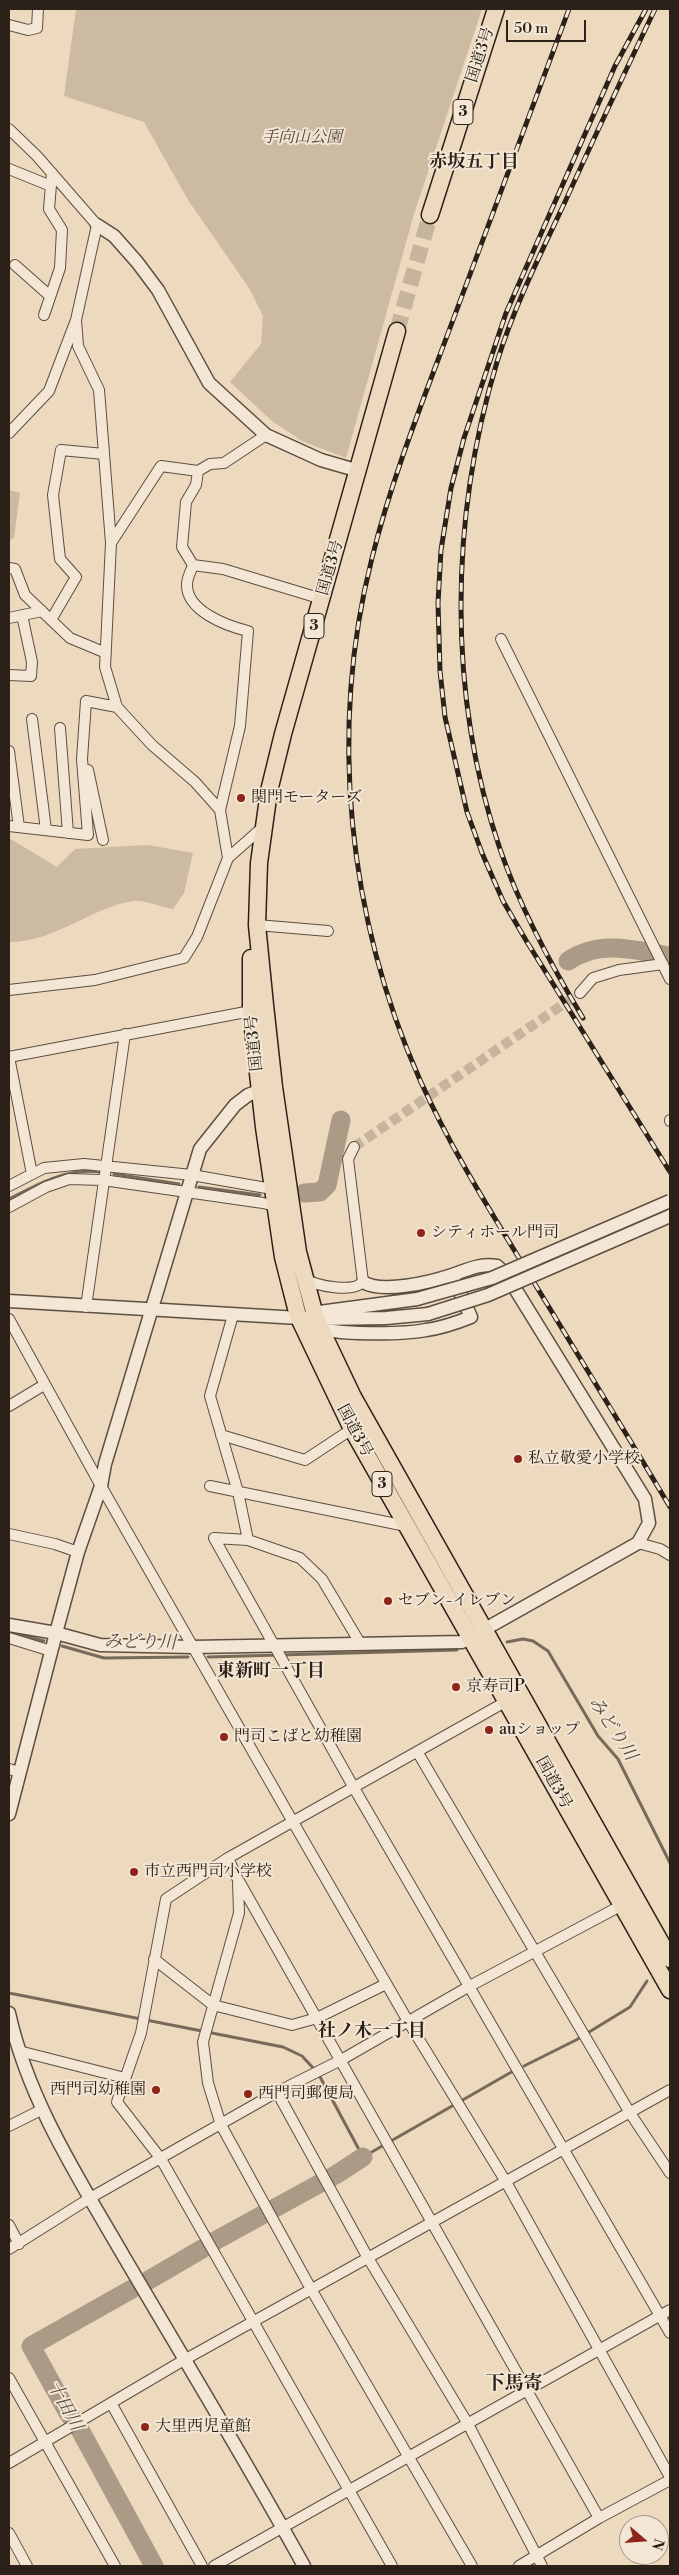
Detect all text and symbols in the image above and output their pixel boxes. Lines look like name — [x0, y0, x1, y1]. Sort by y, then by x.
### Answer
scale bar — [509, 10, 589, 42]
text: 50 m — [514, 19, 548, 38]
street label: 国道3号 — [463, 25, 499, 85]
road number: 3 — [453, 100, 473, 124]
park label: 手向山公園 — [262, 128, 342, 148]
district label: 赤坂五丁目 — [429, 152, 519, 174]
street label: 国道3号 — [314, 538, 348, 598]
road number: 3 — [304, 614, 324, 638]
place label: 関門モーターズ — [251, 788, 362, 808]
marker: 関門モーターズ — [235, 792, 247, 804]
street label: 国道3号 — [242, 1014, 268, 1072]
place label: シティホール門司 — [431, 1223, 559, 1243]
marker: シティホール門司 — [415, 1227, 427, 1239]
street label: 国道3号 — [332, 1401, 376, 1461]
place label: 私立敬愛小学校 — [528, 1449, 640, 1469]
marker: 私立敬愛小学校 — [512, 1453, 524, 1465]
road number: 3 — [372, 1472, 392, 1496]
place label: セブン-イレブン — [398, 1591, 516, 1611]
marker: セブン-イレブン — [382, 1595, 394, 1607]
water label: みどり川 — [104, 1632, 176, 1654]
district label: 東新町一丁目 — [217, 1661, 325, 1683]
place label: 京寿司P — [466, 1677, 525, 1697]
marker: 京寿司P — [450, 1681, 462, 1693]
water label: みどり川 — [583, 1693, 641, 1765]
place label: auショップ — [499, 1720, 580, 1740]
marker: auショップ — [483, 1724, 495, 1736]
place label: 門司こばと幼稚園 — [234, 1727, 362, 1747]
marker: 門司こばと幼稚園 — [218, 1731, 230, 1743]
street label: 国道3号 — [531, 1753, 575, 1813]
place label: 市立西門司小学校 — [144, 1862, 272, 1882]
marker: 市立西門司小学校 — [128, 1866, 140, 1878]
district label: 社ノ木一丁目 — [318, 2021, 426, 2043]
place label: 西門司幼稚園 — [50, 2080, 146, 2100]
marker: 西門司幼稚園 — [150, 2084, 162, 2096]
place label: 西門司郵便局 — [258, 2084, 354, 2104]
marker: 西門司郵便局 — [242, 2088, 254, 2100]
district label: 下馬寄 — [486, 2373, 542, 2395]
water label: 十田川 — [41, 2377, 87, 2435]
place label: 大里西児童館 — [155, 2417, 251, 2437]
marker: 大里西児童館 — [139, 2421, 151, 2433]
north arrow — [619, 2515, 669, 2565]
text: N — [647, 2536, 668, 2552]

